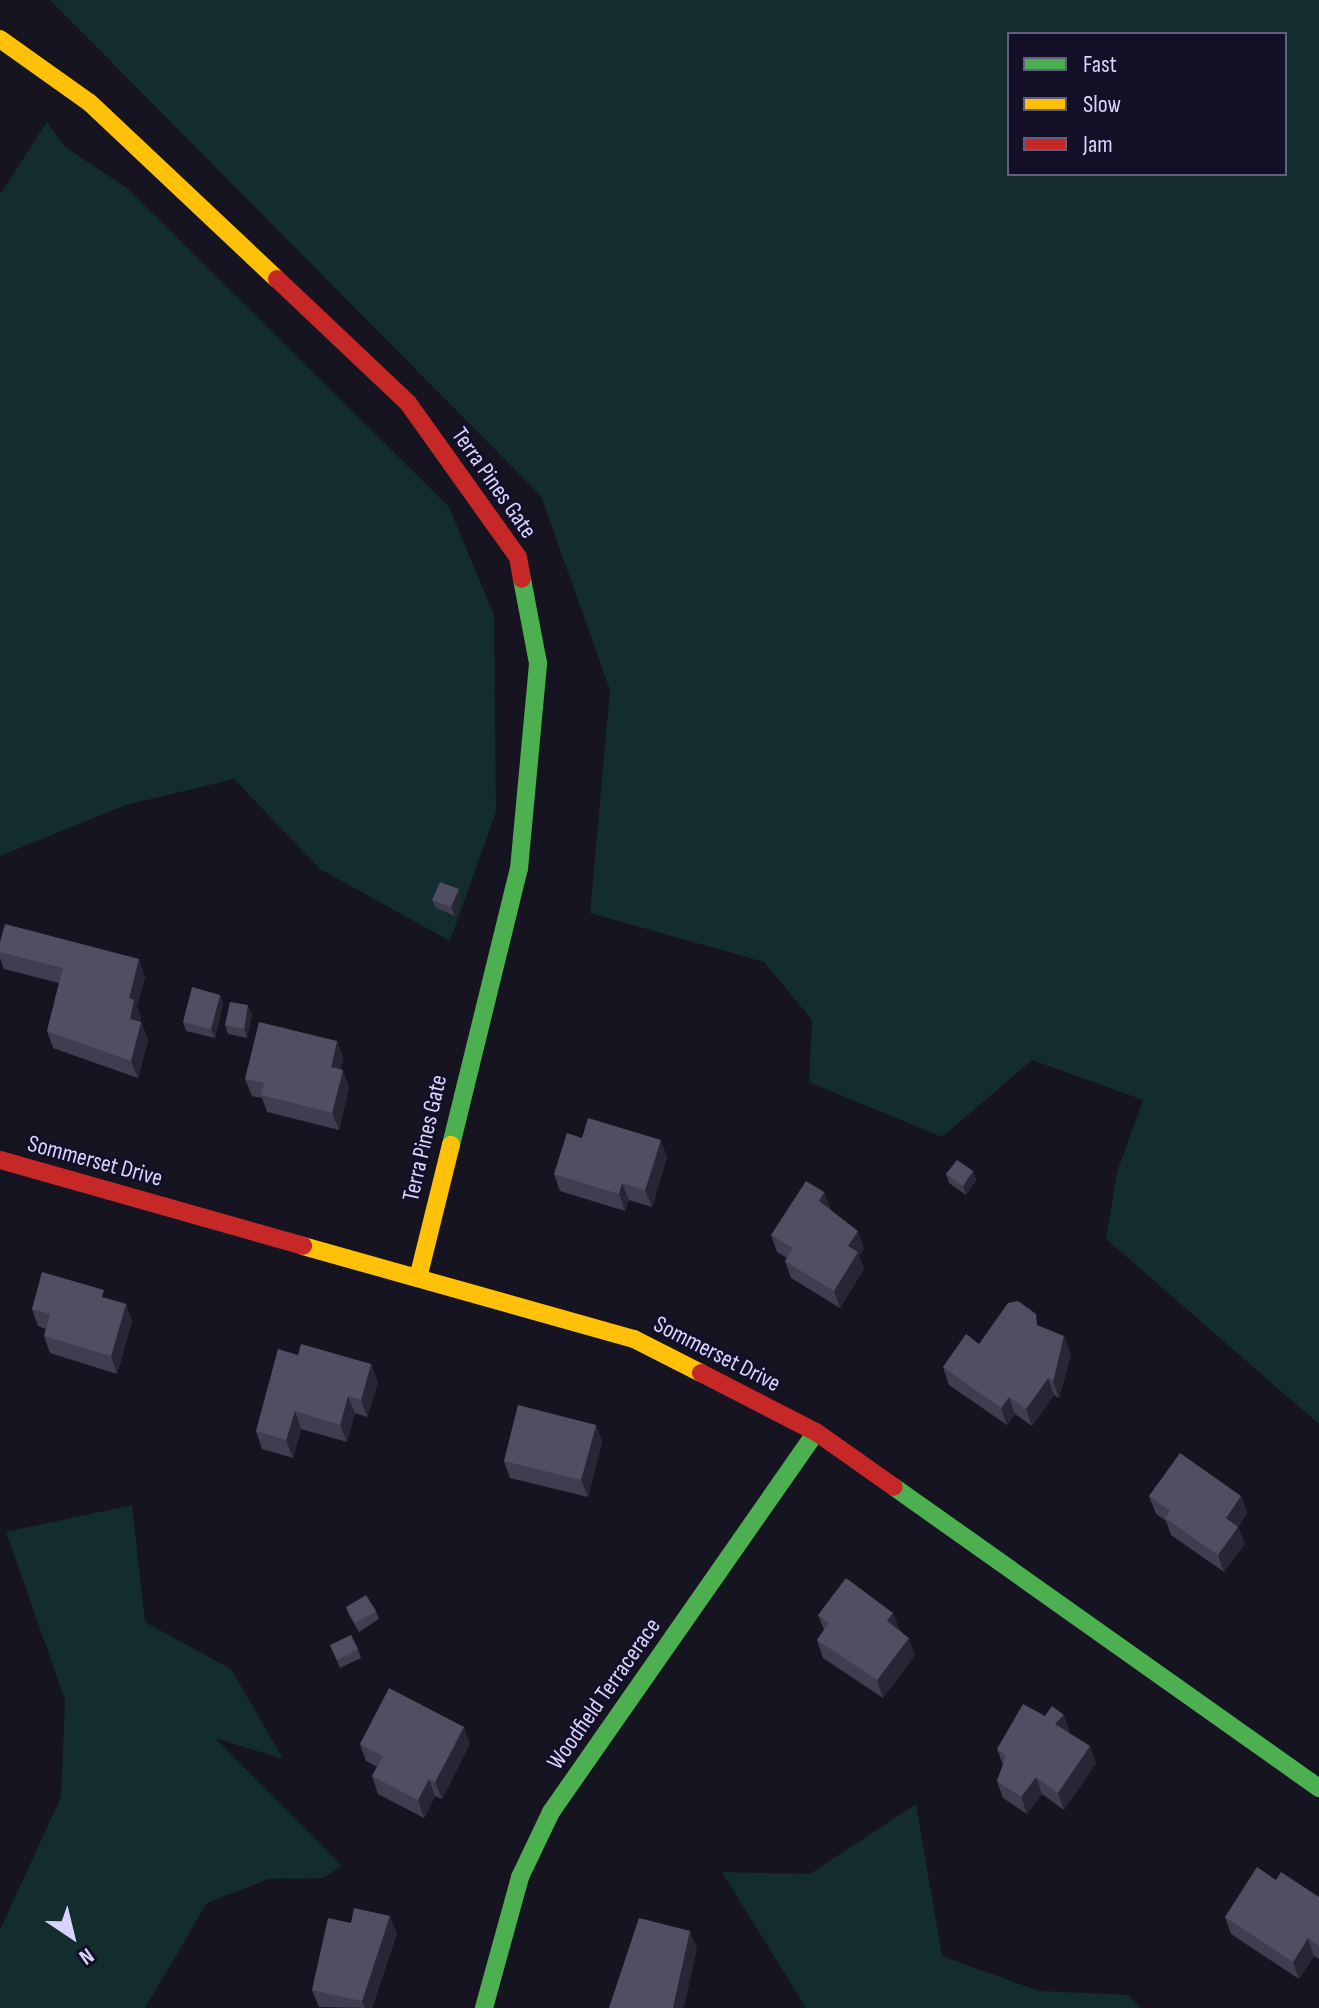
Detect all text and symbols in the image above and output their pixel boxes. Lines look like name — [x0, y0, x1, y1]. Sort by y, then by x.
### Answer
legend — [1007, 32, 1287, 176]
text: Fast — [1083, 50, 1117, 79]
text: Slow — [1083, 90, 1121, 119]
text: Jam — [1083, 130, 1113, 159]
street label: Terra Pines Gate — [445, 422, 543, 544]
street label: Terra Pines Gate — [396, 1072, 454, 1204]
street label: Sommerset Drive — [24, 1129, 166, 1193]
street label: Sommerset Drive — [649, 1310, 785, 1398]
street label: Woodfield Terracerace — [541, 1613, 667, 1775]
north arrow — [32, 1896, 112, 1976]
text: N — [73, 1942, 99, 1970]

